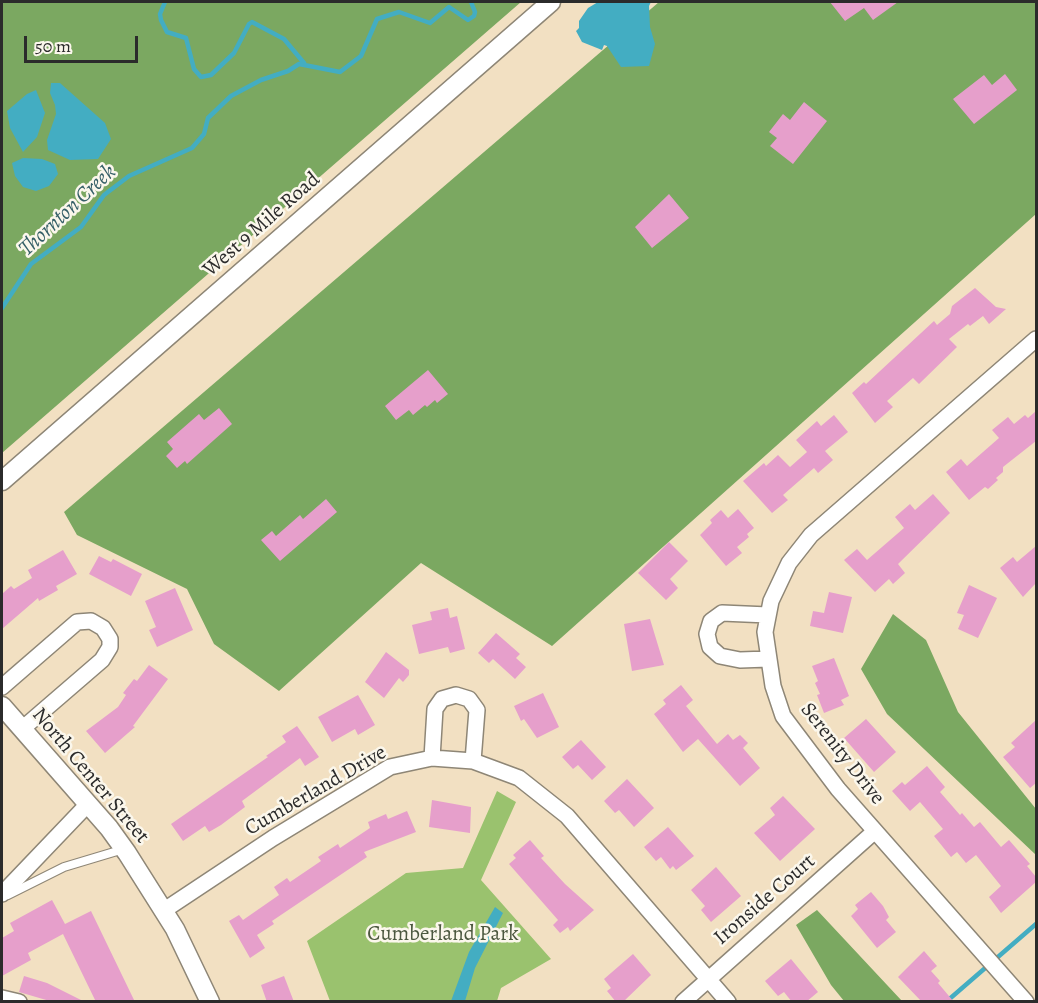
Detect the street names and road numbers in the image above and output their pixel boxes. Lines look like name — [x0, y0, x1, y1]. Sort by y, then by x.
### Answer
street label: West 9 Mile Road — [198, 167, 326, 283]
street label: Serenity Drive — [794, 698, 890, 810]
street label: North Center Street — [26, 703, 154, 849]
street label: Cumberland Drive — [241, 740, 391, 842]
street label: Ironside Court — [709, 849, 821, 951]

